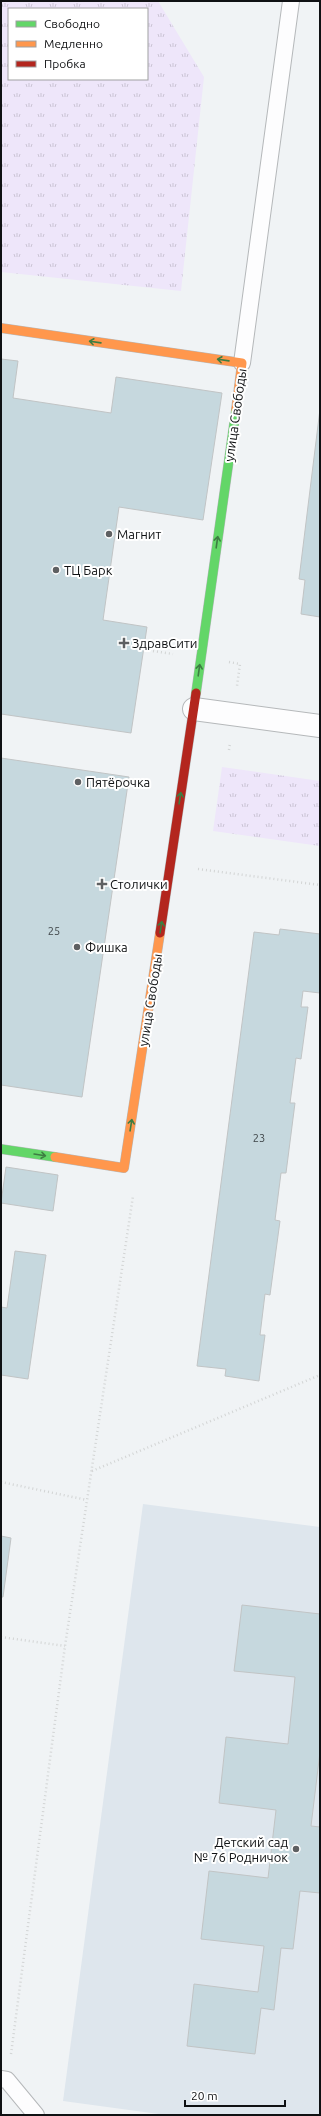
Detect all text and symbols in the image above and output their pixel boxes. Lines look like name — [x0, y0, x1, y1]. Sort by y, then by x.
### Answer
legend — [8, 8, 148, 80]
text: Свободно — [44, 17, 100, 30]
text: Медленно — [44, 37, 103, 50]
text: Пробка — [44, 57, 86, 70]
one-way arrow — [89, 338, 102, 346]
one-way arrow — [217, 356, 230, 364]
street label: улица Свободы — [222, 368, 248, 462]
place label: Магнит — [117, 527, 162, 541]
marker: Магнит — [104, 529, 114, 539]
one-way arrow — [213, 535, 221, 548]
place label: ТЦ Барк — [64, 563, 113, 577]
marker: ТЦ Барк — [51, 565, 61, 575]
place label: ЗдравСити — [132, 636, 198, 650]
marker: ЗдравСити — [119, 638, 129, 648]
one-way arrow — [195, 664, 203, 677]
place label: Пятёрочка — [86, 775, 150, 789]
marker: Пятёрочка — [73, 777, 83, 787]
one-way arrow — [176, 792, 184, 805]
place label: Столички — [110, 877, 168, 891]
marker: Столички — [97, 879, 107, 889]
one-way arrow — [157, 921, 165, 934]
house number: 25 — [48, 925, 60, 937]
place label: Фишка — [85, 940, 128, 954]
marker: Фишка — [72, 942, 82, 952]
street label: улица Свободы — [136, 953, 164, 1047]
one-way arrow — [127, 1119, 135, 1132]
house number: 23 — [253, 1132, 265, 1144]
one-way arrow — [33, 1151, 46, 1159]
place label: Детский сад № 76 Родничок — [194, 1835, 288, 1864]
marker: Детский сад № 76 Родничок — [291, 1844, 301, 1854]
scale bar — [185, 2082, 285, 2108]
text: 20 m — [191, 2089, 218, 2102]

